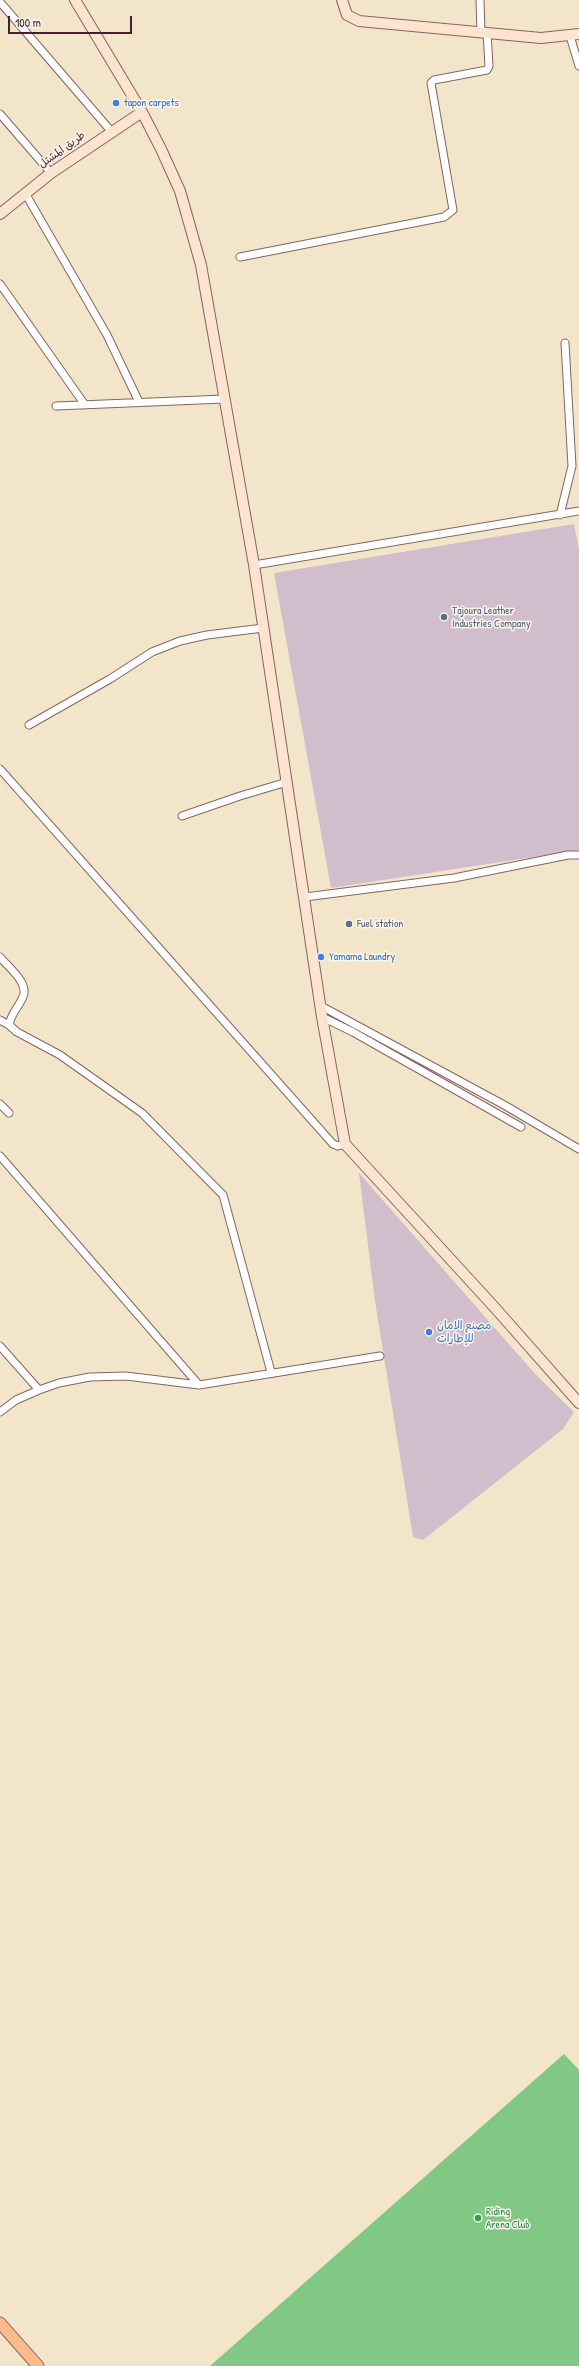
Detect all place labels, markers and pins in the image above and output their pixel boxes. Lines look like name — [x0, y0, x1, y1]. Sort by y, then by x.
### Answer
place label: tapon carpets — [124, 96, 179, 110]
marker: tapon carpets — [111, 98, 121, 108]
place label: Tajoura Leather Industries Company — [452, 604, 531, 630]
marker: Tajoura Leather Industries Company — [439, 612, 449, 622]
place label: Fuel station — [357, 917, 403, 931]
marker: Fuel station — [344, 919, 354, 929]
place label: Yamama Laundry — [329, 950, 395, 964]
marker: Yamama Laundry — [316, 952, 326, 962]
place label: مصنع الامان للإطارات — [437, 1319, 491, 1345]
marker: مصنع الامان للإطارات — [424, 1327, 434, 1337]
place label: Riding Arena Club — [486, 2205, 530, 2231]
marker: Riding Arena Club — [473, 2213, 483, 2223]

